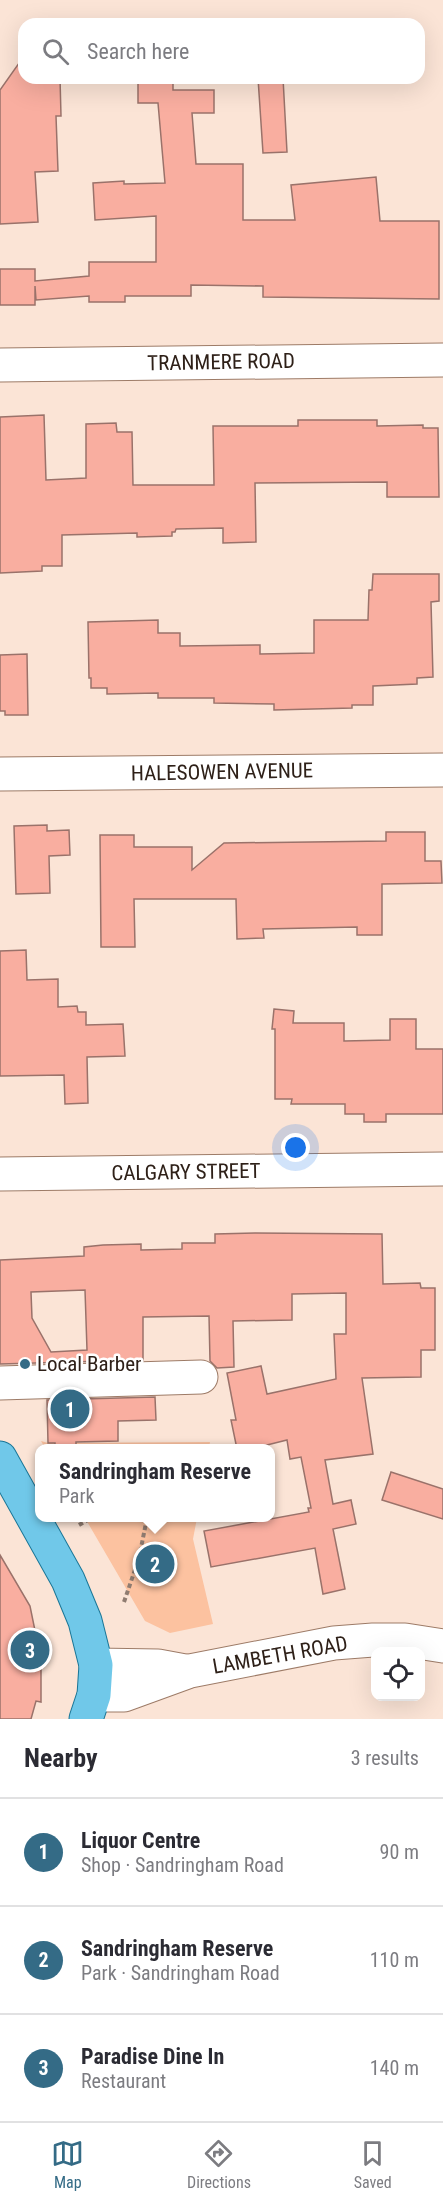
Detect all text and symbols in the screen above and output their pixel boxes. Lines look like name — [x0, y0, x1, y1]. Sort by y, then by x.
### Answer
search box — [18, 18, 425, 84]
icon: search — [39, 35, 72, 68]
text: Search here — [87, 39, 189, 64]
street label: TRANMERE ROAD — [147, 349, 295, 375]
street label: HALESOWEN AVENUE — [131, 758, 313, 786]
your location — [281, 1133, 310, 1162]
street label: CALGARY STREET — [111, 1159, 261, 1185]
place label: Local Barber — [37, 1352, 141, 1376]
marker: Local Barber — [18, 1357, 32, 1371]
pin: 1 — [50, 1386, 90, 1432]
popup — [35, 1444, 275, 1522]
text: Sandringham Reserve — [59, 1459, 251, 1484]
text: Park — [59, 1484, 95, 1508]
pin: 2 — [136, 1542, 174, 1586]
pin: 3 — [10, 1628, 50, 1672]
street label: LAMBETH ROAD — [211, 1631, 349, 1679]
map controls — [371, 1647, 425, 1701]
button: locate — [371, 1647, 425, 1701]
text: Nearby — [24, 1743, 98, 1773]
text: 3 results — [351, 1746, 419, 1770]
text: Liquor Centre — [81, 1828, 200, 1853]
text: 1 — [38, 1840, 49, 1864]
text: 90 m — [380, 1840, 419, 1864]
text: Shop · Sandringham Road — [81, 1853, 284, 1877]
text: Sandringham Reserve — [81, 1936, 273, 1961]
text: 2 — [38, 1948, 49, 1972]
text: 110 m — [370, 1948, 419, 1972]
text: Park · Sandringham Road — [81, 1961, 280, 1985]
text: Paradise Dine In — [81, 2044, 224, 2069]
text: 3 — [38, 2056, 49, 2080]
text: 140 m — [370, 2056, 419, 2080]
text: Restaurant — [81, 2069, 166, 2093]
tab: Map — [51, 2137, 84, 2192]
tab: Directions — [187, 2137, 251, 2192]
tab: Saved — [354, 2137, 392, 2192]

